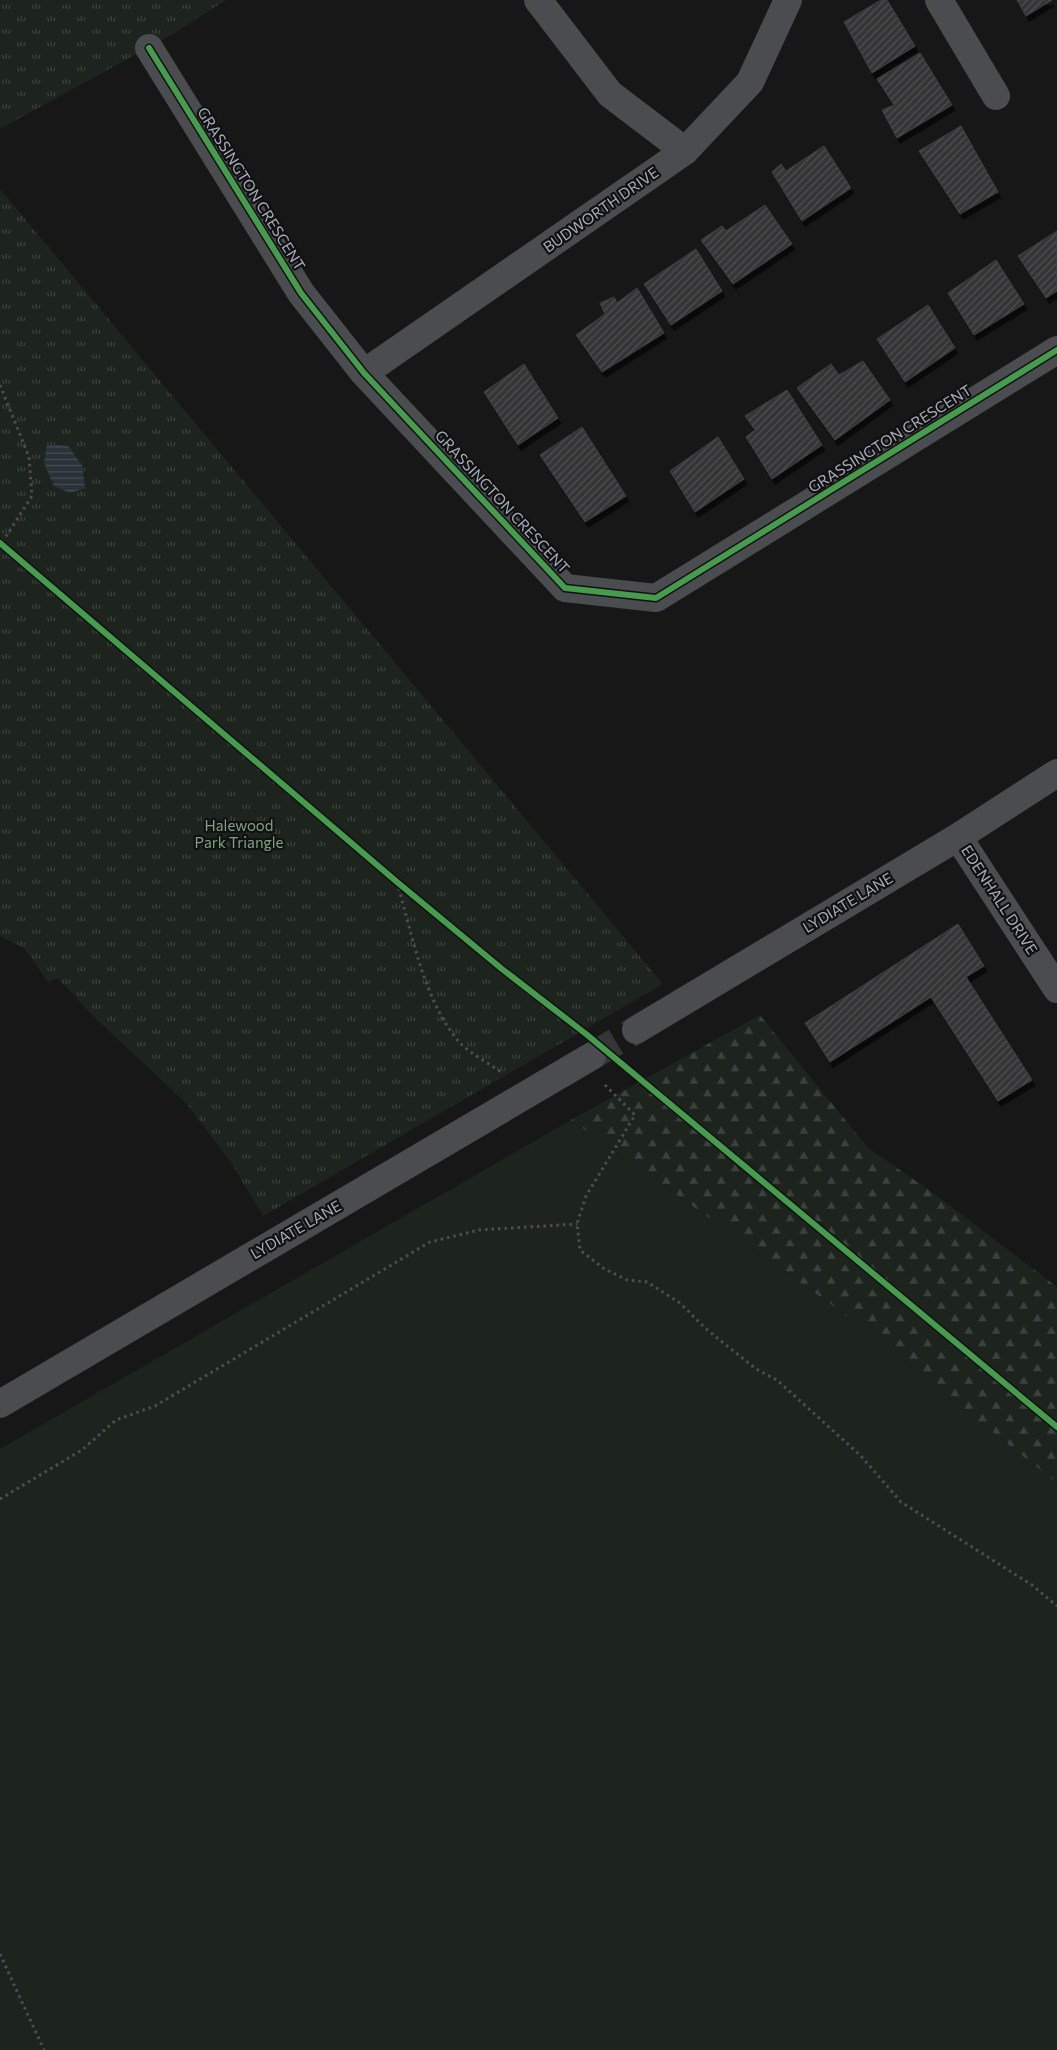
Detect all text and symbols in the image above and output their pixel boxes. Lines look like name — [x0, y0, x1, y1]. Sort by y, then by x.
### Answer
street label: GRASSINGTON CRESCENT — [194, 104, 310, 274]
street label: BUDWORTH DRIVE — [539, 163, 662, 256]
street label: GRASSINGTON CRESCENT — [805, 380, 975, 496]
street label: GRASSINGTON CRESCENT — [432, 426, 574, 577]
park label: Halewood Park Triangle — [195, 816, 283, 851]
street label: EDENHALL DRIVE — [958, 842, 1042, 957]
street label: LYDIATE LANE — [799, 868, 896, 936]
street label: LYDIATE LANE — [247, 1196, 344, 1262]

